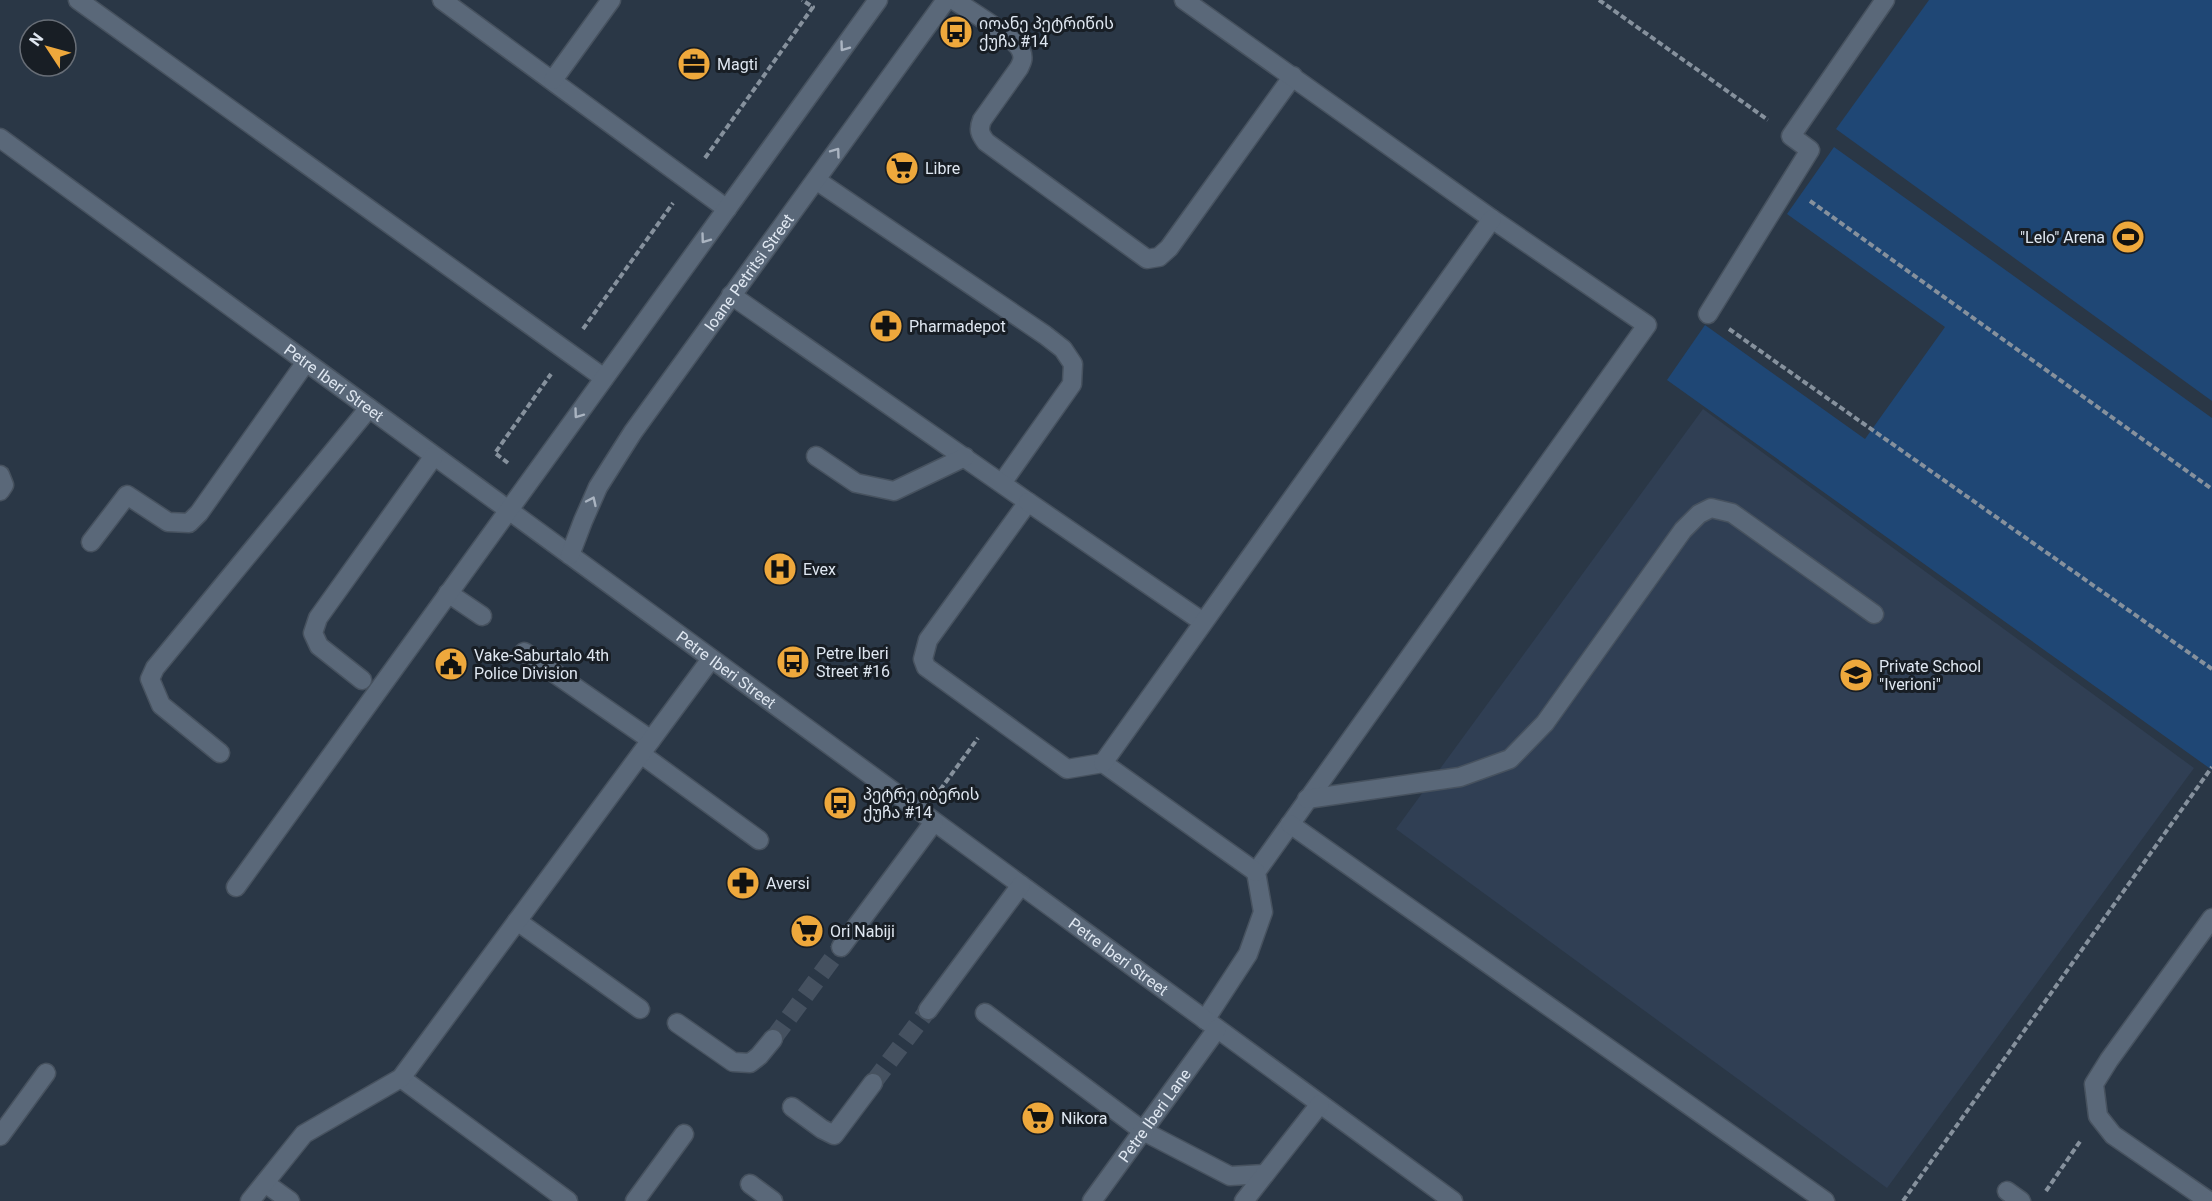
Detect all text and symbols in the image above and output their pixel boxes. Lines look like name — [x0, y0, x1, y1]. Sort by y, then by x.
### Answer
bus stop icon: იოანე პეტრიწის ქუჩა #14 — [938, 14, 974, 50]
place label: იოანე პეტრიწის ქუჩა #14 — [979, 14, 1114, 51]
north arrow — [18, 18, 78, 78]
text: N — [25, 29, 47, 50]
one-way arrow — [840, 41, 851, 52]
office icon: Magti — [676, 46, 712, 82]
place label: Magti — [717, 55, 758, 74]
one-way arrow — [829, 148, 840, 159]
supermarket icon: Libre — [884, 150, 920, 186]
place label: Libre — [925, 159, 960, 178]
street label: Ioane Petritsi Street — [700, 210, 798, 335]
sports icon: "Lelo" Arena — [2110, 219, 2146, 255]
place label: "Lelo" Arena — [2020, 228, 2105, 247]
one-way arrow — [701, 233, 712, 244]
pharmacy icon: Pharmadepot — [868, 308, 904, 344]
place label: Pharmadepot — [909, 317, 1006, 336]
street label: Petre Iberi Street — [281, 340, 388, 425]
one-way arrow — [574, 408, 585, 419]
one-way arrow — [584, 496, 596, 507]
hospital icon: Evex — [762, 551, 798, 587]
place label: Evex — [803, 560, 836, 579]
street label: Petre Iberi Street — [673, 627, 780, 712]
bus stop icon: Petre Iberi Street #16 — [775, 644, 811, 680]
place label: Petre Iberi Street #16 — [816, 644, 890, 681]
public building icon: Vake-Saburtalo 4th Police Division — [433, 646, 469, 682]
place label: Vake-Saburtalo 4th Police Division — [474, 646, 609, 683]
school or university icon: Private School "Iverioni" — [1838, 657, 1874, 693]
place label: Private School "Iverioni" — [1879, 657, 1981, 694]
bus stop icon: პეტრე იბერის ქუჩა #14 — [822, 785, 858, 821]
place label: პეტრე იბერის ქუჩა #14 — [863, 785, 979, 822]
pharmacy icon: Aversi — [725, 865, 761, 901]
place label: Aversi — [766, 874, 810, 893]
supermarket icon: Ori Nabiji — [789, 913, 825, 949]
street label: Petre Iberi Street — [1065, 914, 1172, 999]
place label: Ori Nabiji — [830, 922, 895, 941]
street label: Petre Iberi Lane — [1114, 1065, 1195, 1166]
supermarket icon: Nikora — [1020, 1100, 1056, 1136]
place label: Nikora — [1061, 1109, 1107, 1128]

